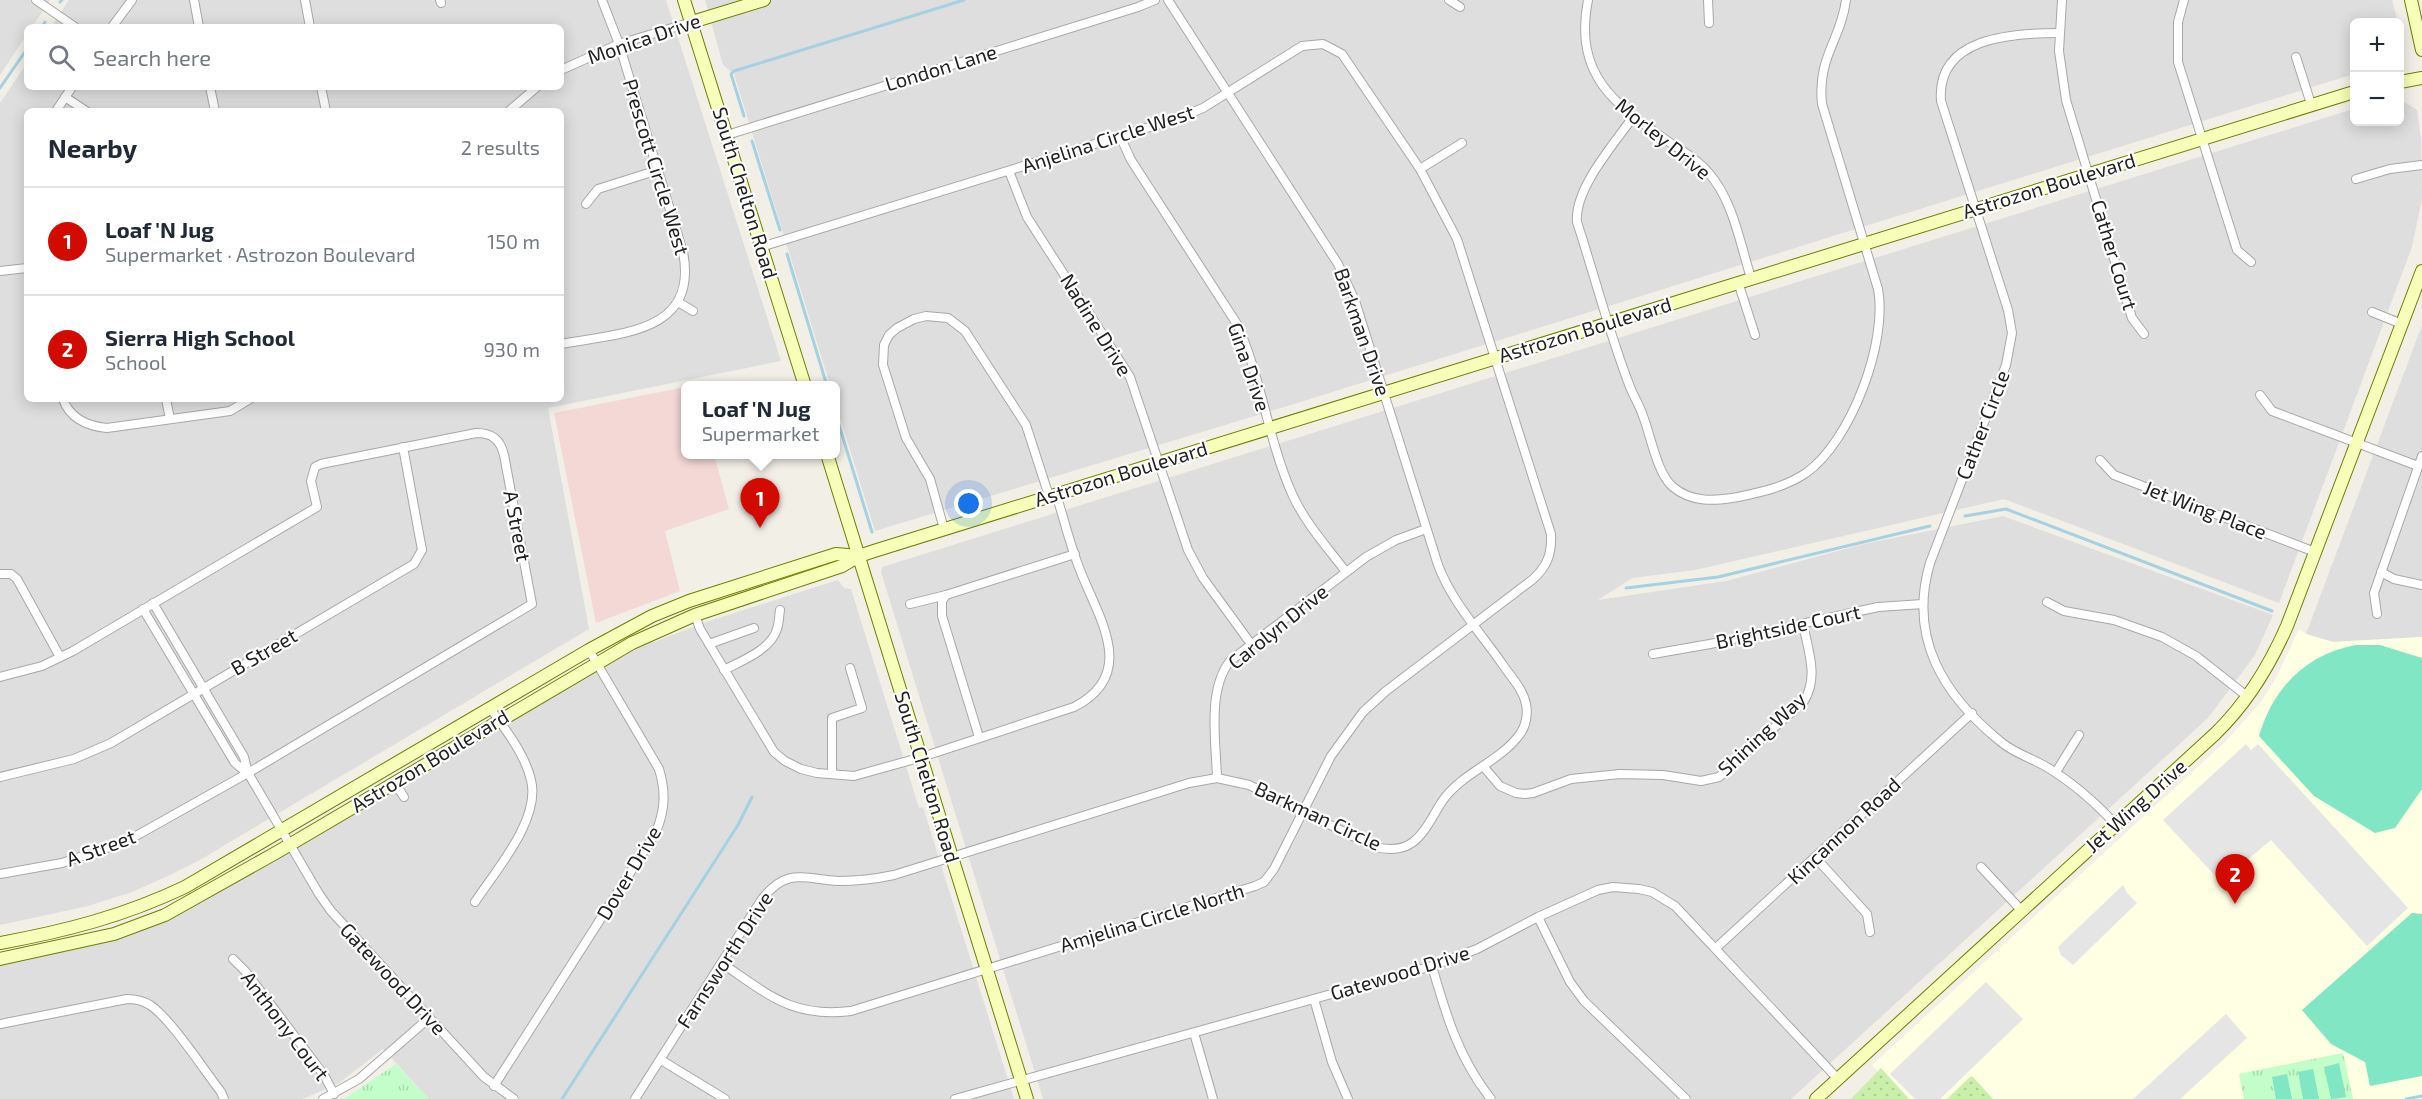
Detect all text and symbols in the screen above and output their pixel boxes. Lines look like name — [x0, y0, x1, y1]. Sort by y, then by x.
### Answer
street label: Monica Drive — [584, 7, 703, 69]
map controls — [2350, 18, 2404, 126]
button: + — [2350, 18, 2404, 72]
search box — [24, 24, 564, 90]
street label: London Lane — [882, 39, 1000, 95]
icon: search — [45, 41, 78, 74]
text: Search here — [93, 44, 211, 70]
button: − — [2350, 72, 2404, 126]
street label: Prescott Circle West — [619, 76, 695, 258]
street label: Morley Drive — [1611, 93, 1716, 184]
street label: Anjelina Circle West — [1019, 99, 1197, 177]
street label: South Chelton Road — [708, 104, 784, 282]
text: Nearby — [48, 132, 137, 163]
text: 2 results — [461, 135, 540, 159]
street label: Astrozon Boulevard — [1959, 147, 2138, 223]
street label: Cather Court — [2087, 197, 2143, 313]
text: Loaf 'N Jug — [105, 216, 214, 242]
text: 1 — [63, 229, 72, 253]
text: 150 m — [487, 229, 540, 253]
text: Supermarket · Astrozon Boulevard — [105, 242, 415, 266]
street label: Barkman Drive — [1330, 265, 1396, 399]
street label: Nadine Drive — [1056, 269, 1138, 380]
street label: Astrozon Boulevard — [1495, 291, 1674, 367]
street label: Gina Drive — [1224, 319, 1276, 414]
text: Sierra High School — [105, 324, 295, 350]
text: 2 — [62, 337, 73, 361]
text: 930 m — [483, 337, 540, 361]
text: School — [105, 350, 166, 374]
street label: Cather Circle — [1950, 367, 2014, 483]
popup — [681, 381, 840, 459]
text: Loaf 'N Jug — [702, 395, 811, 421]
text: Supermarket — [702, 421, 819, 445]
street label: Astrozon Boulevard — [1031, 435, 1210, 511]
street label: Jet Wing Place — [2141, 475, 2270, 543]
pin: 1 — [740, 478, 780, 528]
street label: A Street — [499, 488, 537, 564]
your location — [954, 489, 983, 518]
street label: Carolyn Drive — [1223, 579, 1332, 674]
street label: Brightside Court — [1713, 599, 1863, 653]
street label: B Street — [226, 622, 301, 680]
street label: Shining Way — [1712, 686, 1811, 780]
street label: South Chelton Road — [890, 688, 966, 866]
street label: Astrozon Boulevard — [346, 704, 513, 817]
street label: Jet Wing Drive — [2080, 754, 2191, 857]
street label: Kincannon Road — [1782, 772, 1905, 889]
street label: Barkman Circle — [1251, 775, 1385, 855]
street label: Dover Drive — [591, 821, 666, 924]
street label: A Street — [63, 823, 139, 871]
pin: 2 — [2216, 854, 2254, 904]
street label: Amjelina Circle North — [1057, 878, 1247, 957]
street label: Farnsworth Drive — [671, 887, 777, 1032]
street label: Gatewood Drive — [336, 917, 452, 1039]
street label: Gatewood Drive — [1327, 939, 1472, 1005]
street label: Anthony Court — [237, 966, 335, 1085]

